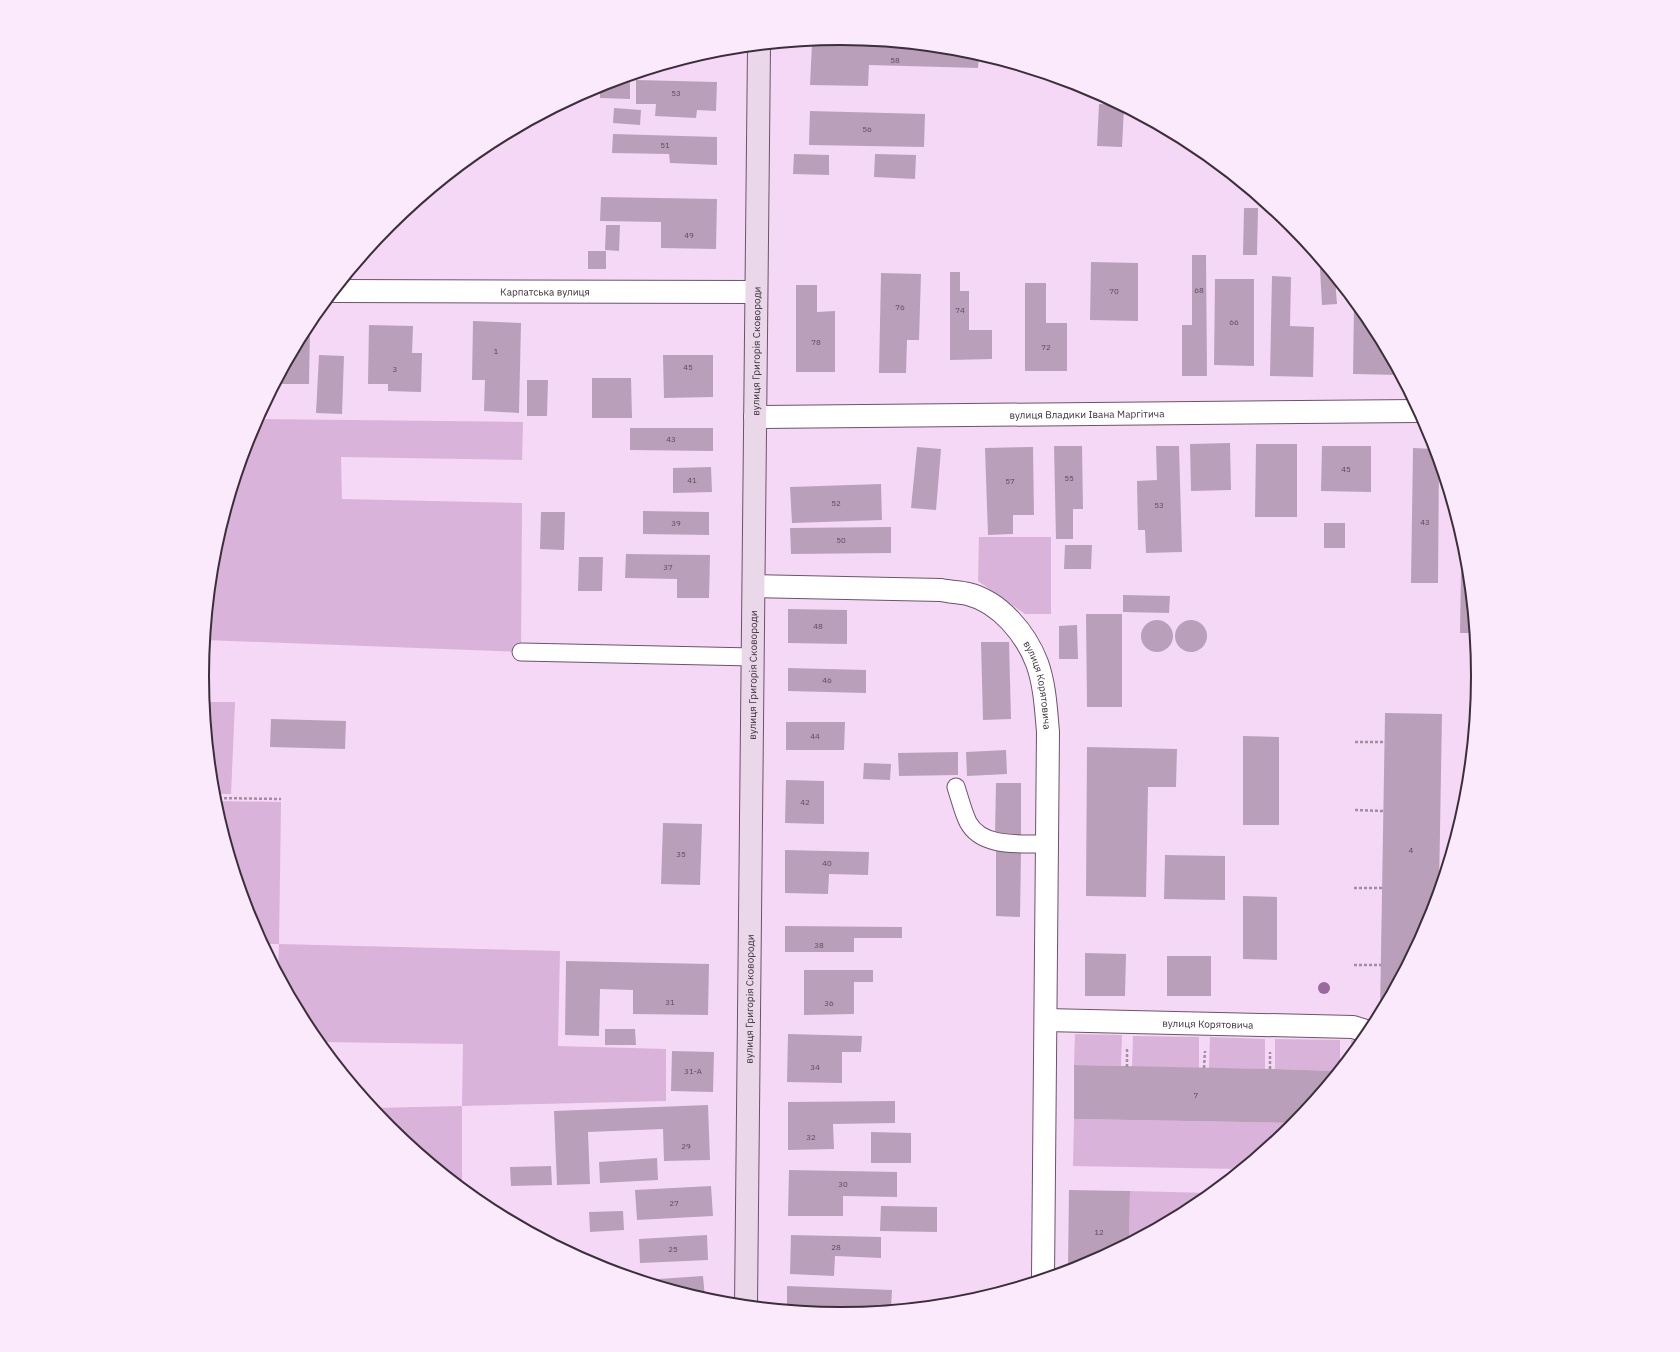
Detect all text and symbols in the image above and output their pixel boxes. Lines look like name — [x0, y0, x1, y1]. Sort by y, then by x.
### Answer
house number: 58 — [890, 55, 900, 65]
house number: 53 — [671, 88, 681, 98]
house number: 56 — [862, 124, 872, 134]
house number: 51 — [660, 140, 670, 150]
house number: 49 — [684, 230, 694, 240]
street label: Карпатська вулиця — [500, 285, 590, 298]
house number: 68 — [1194, 285, 1204, 295]
street label: вулиця Григорія Сковороди — [749, 286, 763, 416]
house number: 70 — [1109, 286, 1119, 296]
house number: 76 — [895, 302, 905, 312]
house number: 74 — [955, 305, 965, 315]
house number: 66 — [1229, 317, 1239, 327]
house number: 78 — [811, 337, 821, 347]
house number: 72 — [1041, 342, 1051, 352]
house number: 1 — [494, 346, 499, 356]
house number: 45 — [683, 362, 693, 372]
house number: 3 — [393, 364, 398, 374]
street label: вулиця Владики Івана Маргітича — [1009, 407, 1165, 421]
house number: 43 — [666, 434, 676, 444]
house number: 45 — [1341, 464, 1351, 474]
house number: 55 — [1064, 473, 1074, 483]
house number: 41 — [687, 475, 697, 485]
house number: 57 — [1005, 476, 1015, 486]
house number: 52 — [831, 498, 841, 508]
house number: 53 — [1154, 500, 1164, 510]
house number: 43 — [1420, 517, 1430, 527]
house number: 39 — [671, 518, 681, 528]
house number: 50 — [836, 535, 846, 545]
house number: 37 — [663, 562, 673, 572]
street label: вулиця Григорія Сковороди — [745, 610, 760, 740]
house number: 48 — [813, 621, 823, 631]
street label: вулиця Корятовича — [1021, 638, 1054, 731]
house number: 46 — [822, 675, 832, 685]
house number: 44 — [810, 731, 820, 741]
house number: 42 — [800, 797, 810, 807]
house number: 4 — [1409, 845, 1414, 855]
house number: 35 — [676, 849, 686, 859]
house number: 40 — [822, 858, 832, 868]
street label: вулиця Григорія Сковороди — [742, 934, 756, 1064]
house number: 38 — [814, 940, 824, 950]
house number: 31 — [665, 997, 675, 1007]
house number: 36 — [824, 998, 834, 1008]
street label: вулиця Корятовича — [1162, 1016, 1254, 1031]
house number: 34 — [810, 1062, 820, 1072]
house number: 31-А — [684, 1066, 702, 1076]
house number: 7 — [1194, 1090, 1199, 1100]
house number: 32 — [806, 1132, 816, 1142]
house number: 29 — [681, 1141, 691, 1151]
house number: 30 — [838, 1179, 848, 1189]
house number: 27 — [669, 1198, 679, 1208]
house number: 12 — [1094, 1227, 1104, 1237]
house number: 28 — [831, 1242, 841, 1252]
house number: 25 — [668, 1244, 678, 1254]

